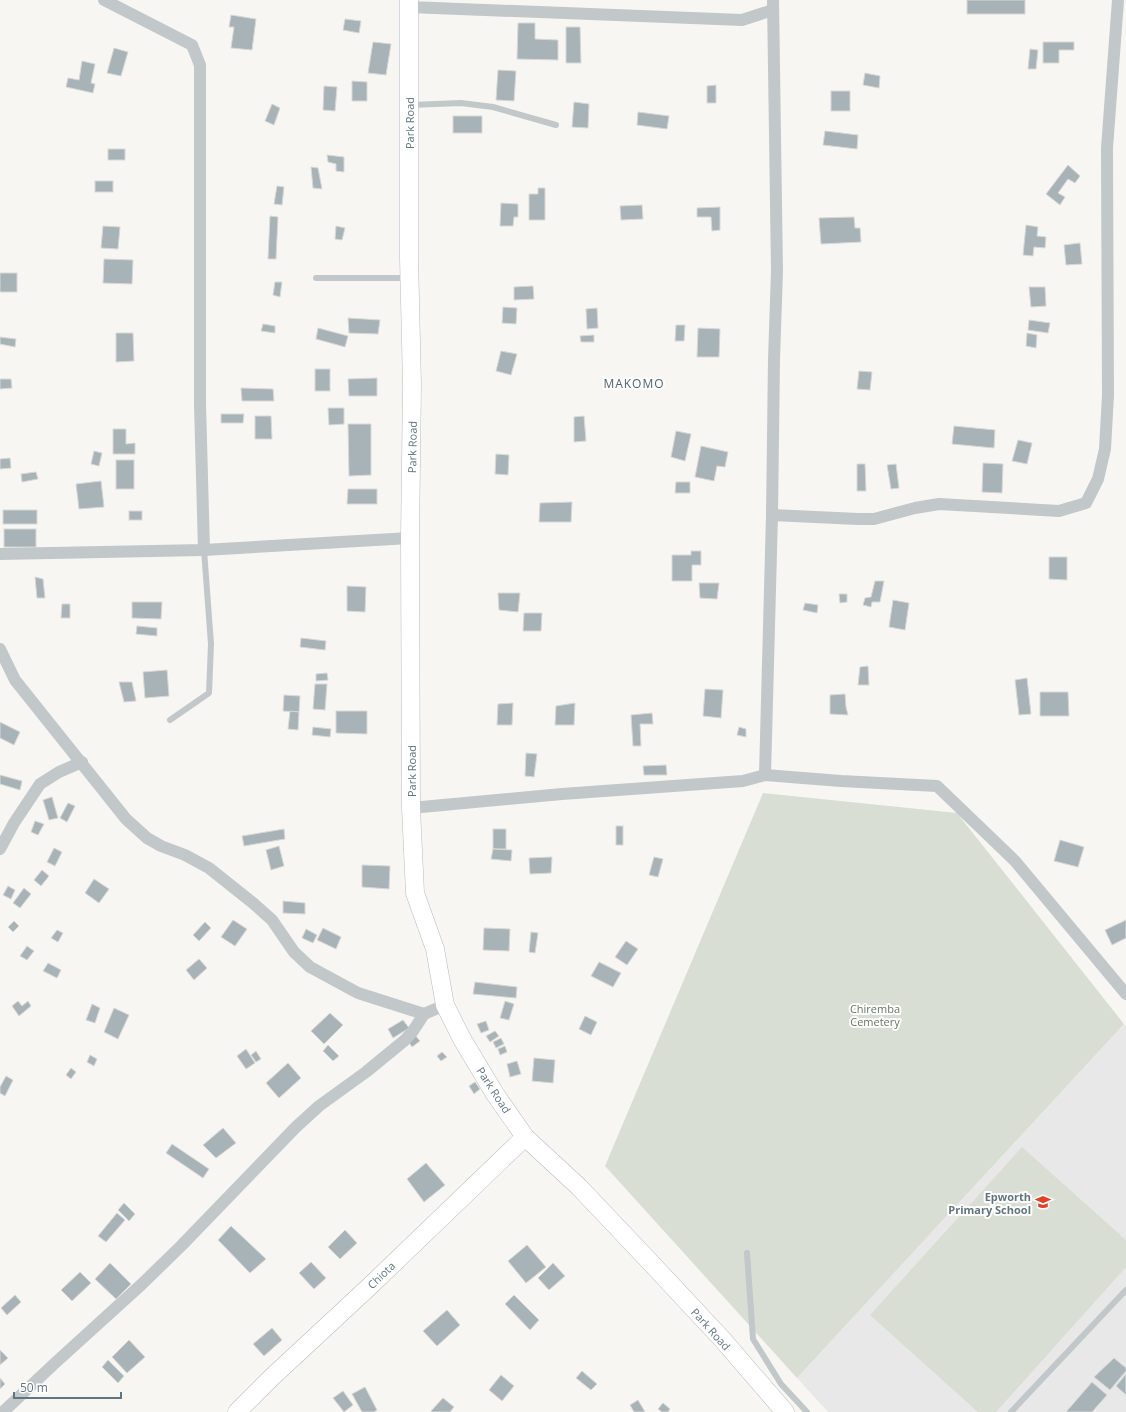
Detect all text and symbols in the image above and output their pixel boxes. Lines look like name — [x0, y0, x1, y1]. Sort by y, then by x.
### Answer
street label: Park Road — [402, 97, 417, 149]
district label: MAKOMO — [603, 375, 665, 392]
street label: Park Road — [404, 421, 420, 473]
street label: Park Road — [404, 745, 419, 797]
park label: Chiremba Cemetery — [850, 1001, 900, 1029]
street label: Park Road — [474, 1064, 514, 1116]
place label: Epworth Primary School — [948, 1189, 1031, 1217]
school or university icon: Epworth Primary School — [1034, 1193, 1052, 1211]
street label: Chiota — [364, 1258, 398, 1292]
street label: Park Road — [688, 1305, 734, 1353]
scale bar — [14, 1374, 121, 1400]
text: 50 m — [20, 1379, 48, 1396]

